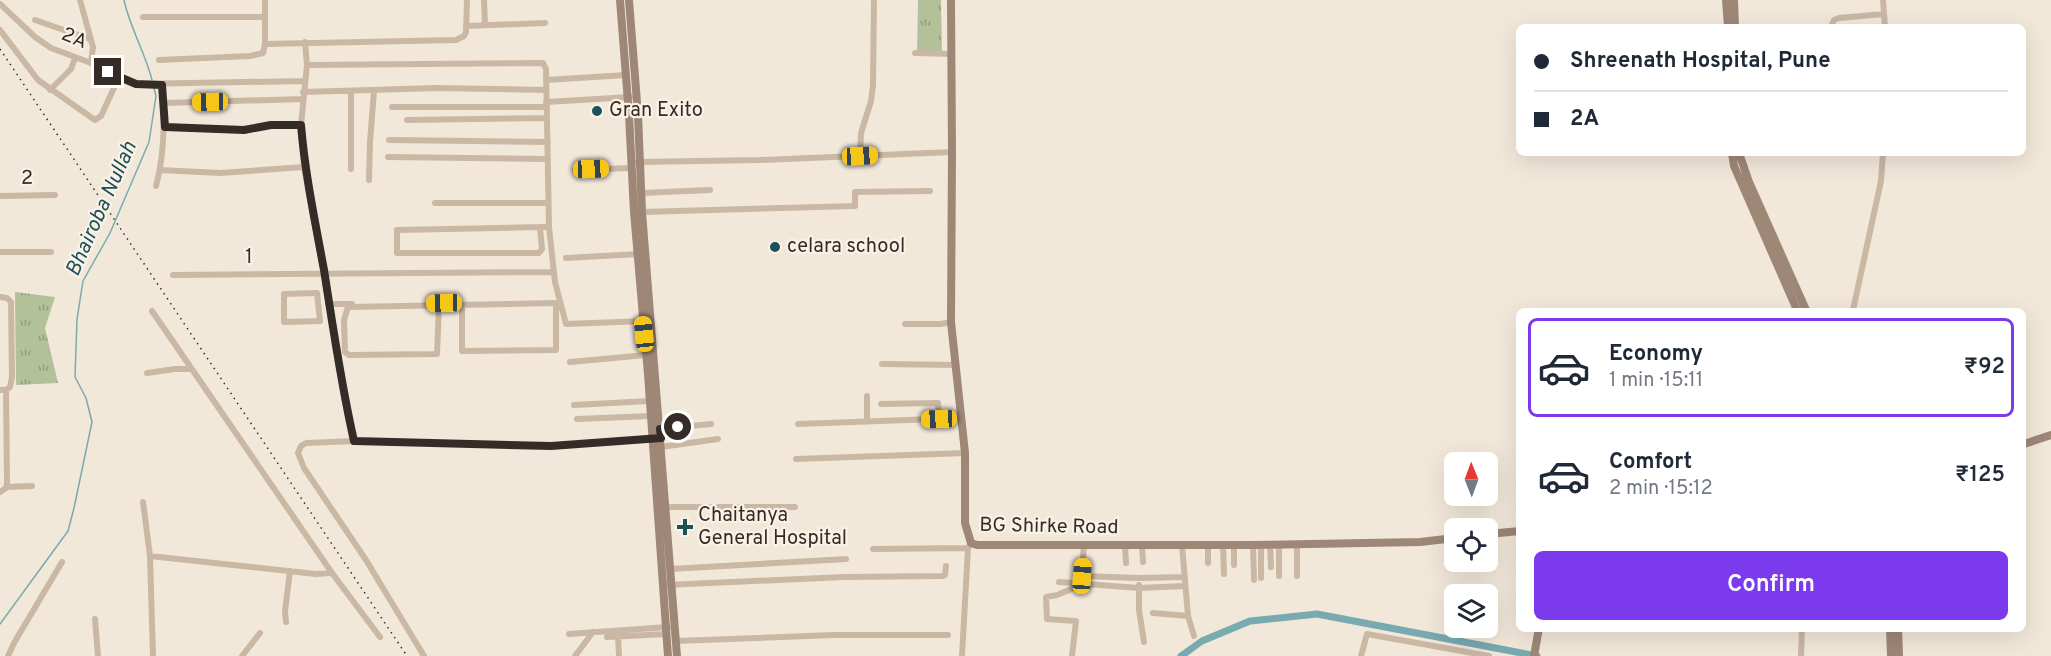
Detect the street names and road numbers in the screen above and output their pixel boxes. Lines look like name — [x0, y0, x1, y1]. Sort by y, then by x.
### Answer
street label: 2A — [57, 22, 91, 56]
street label: 2 — [21, 166, 33, 192]
street label: 1 — [245, 245, 253, 271]
street label: BG Shirke Road — [979, 513, 1119, 541]

